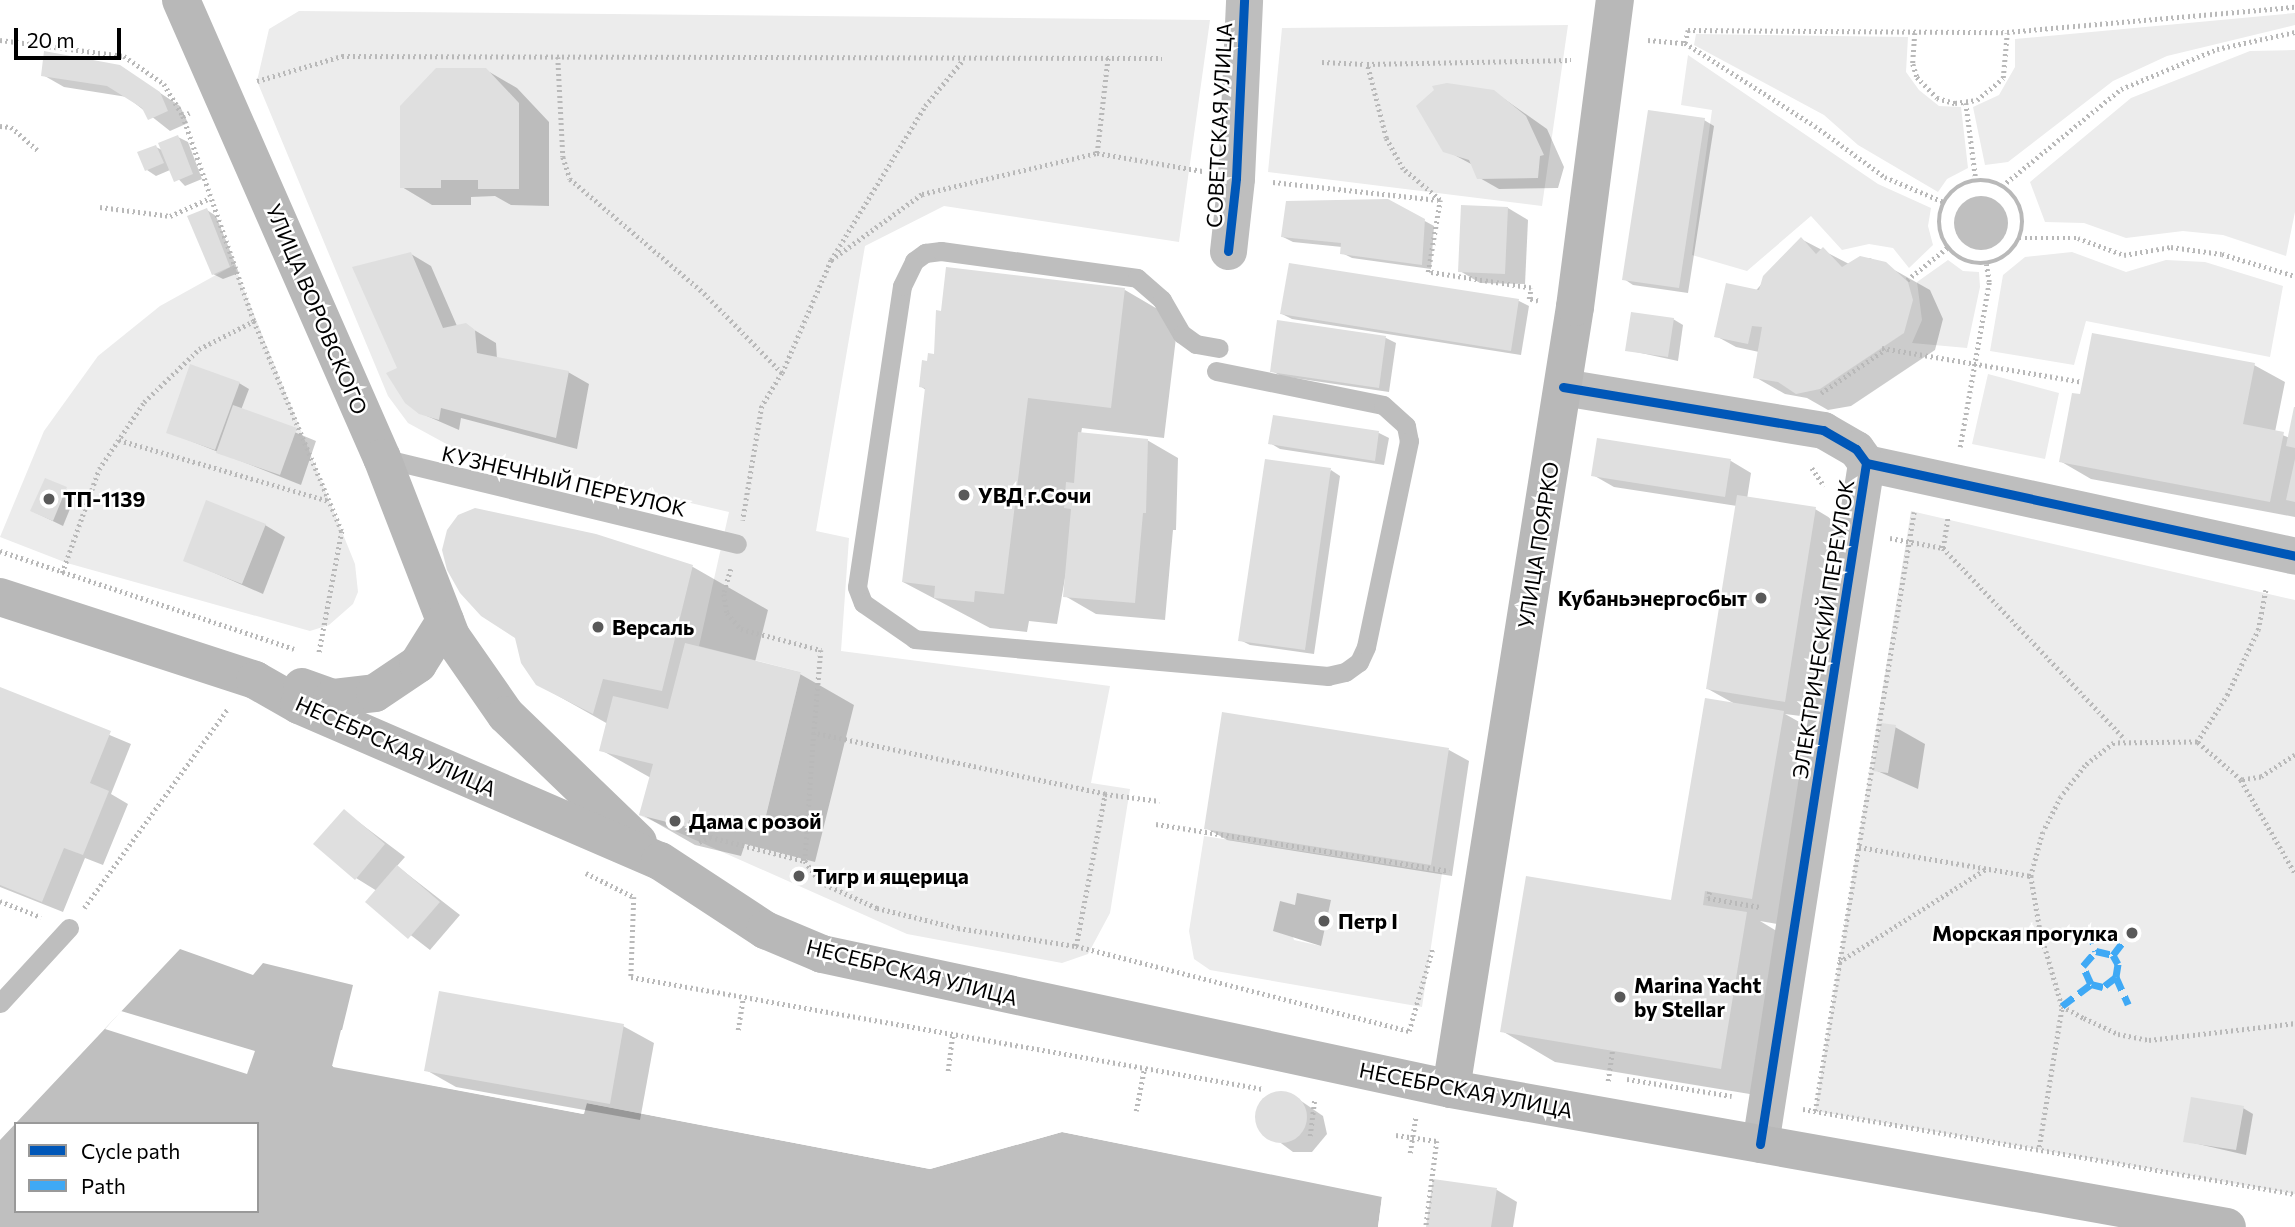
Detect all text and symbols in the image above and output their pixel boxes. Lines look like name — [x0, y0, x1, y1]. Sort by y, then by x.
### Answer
scale bar — [18, 14, 124, 58]
street label: СОВЕТСКАЯ УЛИЦА — [1201, 22, 1237, 228]
text: 20 m — [27, 27, 75, 52]
street label: УЛИЦА ВОРОВСКОГО — [261, 200, 373, 418]
street label: КУЗНЕЧНЫЙ ПЕРЕУЛОК — [439, 441, 689, 521]
street label: УЛИЦА ПОЯРКО — [1512, 460, 1564, 630]
street label: ЭЛЕКТРИЧЕСКИЙ ПЕРЕУЛОК — [1787, 478, 1859, 780]
place label: УВД г.Сочи — [978, 482, 1091, 508]
place label: ТП-1139 — [63, 486, 145, 512]
marker: УВД г.Сочи — [956, 487, 972, 503]
marker: ТП-1139 — [41, 491, 57, 507]
place label: Кубаньэнергосбыт — [1558, 585, 1747, 611]
marker: Кубаньэнергосбыт — [1753, 590, 1769, 606]
place label: Версаль — [612, 614, 694, 640]
marker: Версаль — [590, 619, 606, 635]
street label: НЕСЕБРСКАЯ УЛИЦА — [292, 690, 500, 802]
place label: Дама с розой — [689, 808, 822, 834]
marker: Дама с розой — [667, 813, 683, 829]
place label: Тигр и ящерица — [813, 863, 969, 889]
marker: Тигр и ящерица — [791, 868, 807, 884]
place label: Петр I — [1338, 908, 1398, 934]
marker: Петр I — [1316, 913, 1332, 929]
place label: Морская прогулка — [1932, 920, 2118, 946]
marker: Морская прогулка — [2124, 925, 2140, 941]
street label: НЕСЕБРСКАЯ УЛИЦА — [804, 934, 1020, 1010]
place label: Marina Yacht by Stellar — [1634, 972, 1761, 1022]
marker: Marina Yacht by Stellar — [1612, 989, 1628, 1005]
street label: НЕСЕБРСКАЯ УЛИЦА — [1357, 1057, 1575, 1123]
legend — [14, 1122, 259, 1213]
text: Cycle path — [81, 1138, 180, 1163]
text: Path — [81, 1173, 126, 1198]

